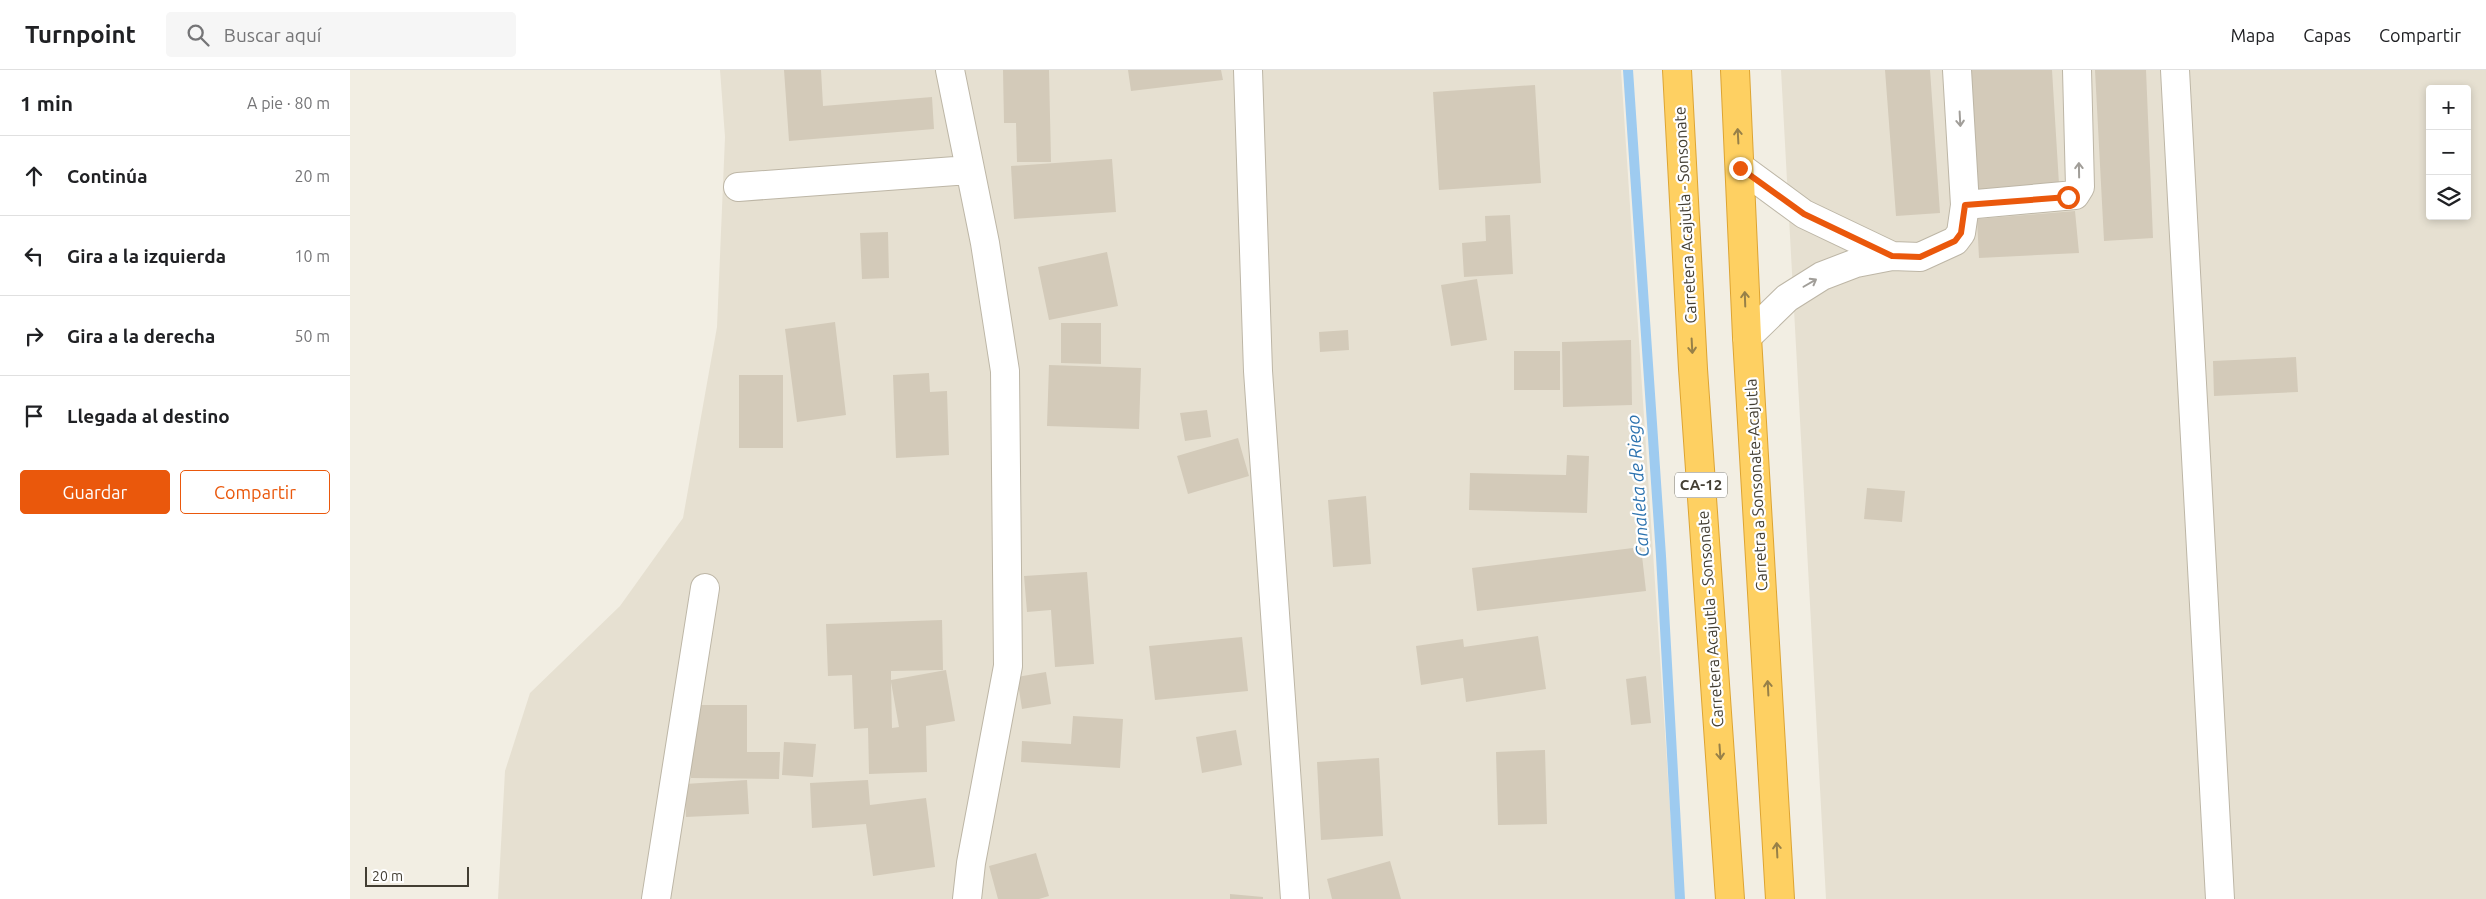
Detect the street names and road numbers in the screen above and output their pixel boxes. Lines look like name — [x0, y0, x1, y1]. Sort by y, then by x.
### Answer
street label: Carretera Acajutla - Sonsonate — [1670, 106, 1700, 324]
street label: Carretra a Sonsonate-Acajutla — [1741, 378, 1771, 592]
road number: CA-12 — [1675, 472, 1727, 498]
street label: Carretera Acajutla - Sonsonate — [1693, 510, 1727, 728]

